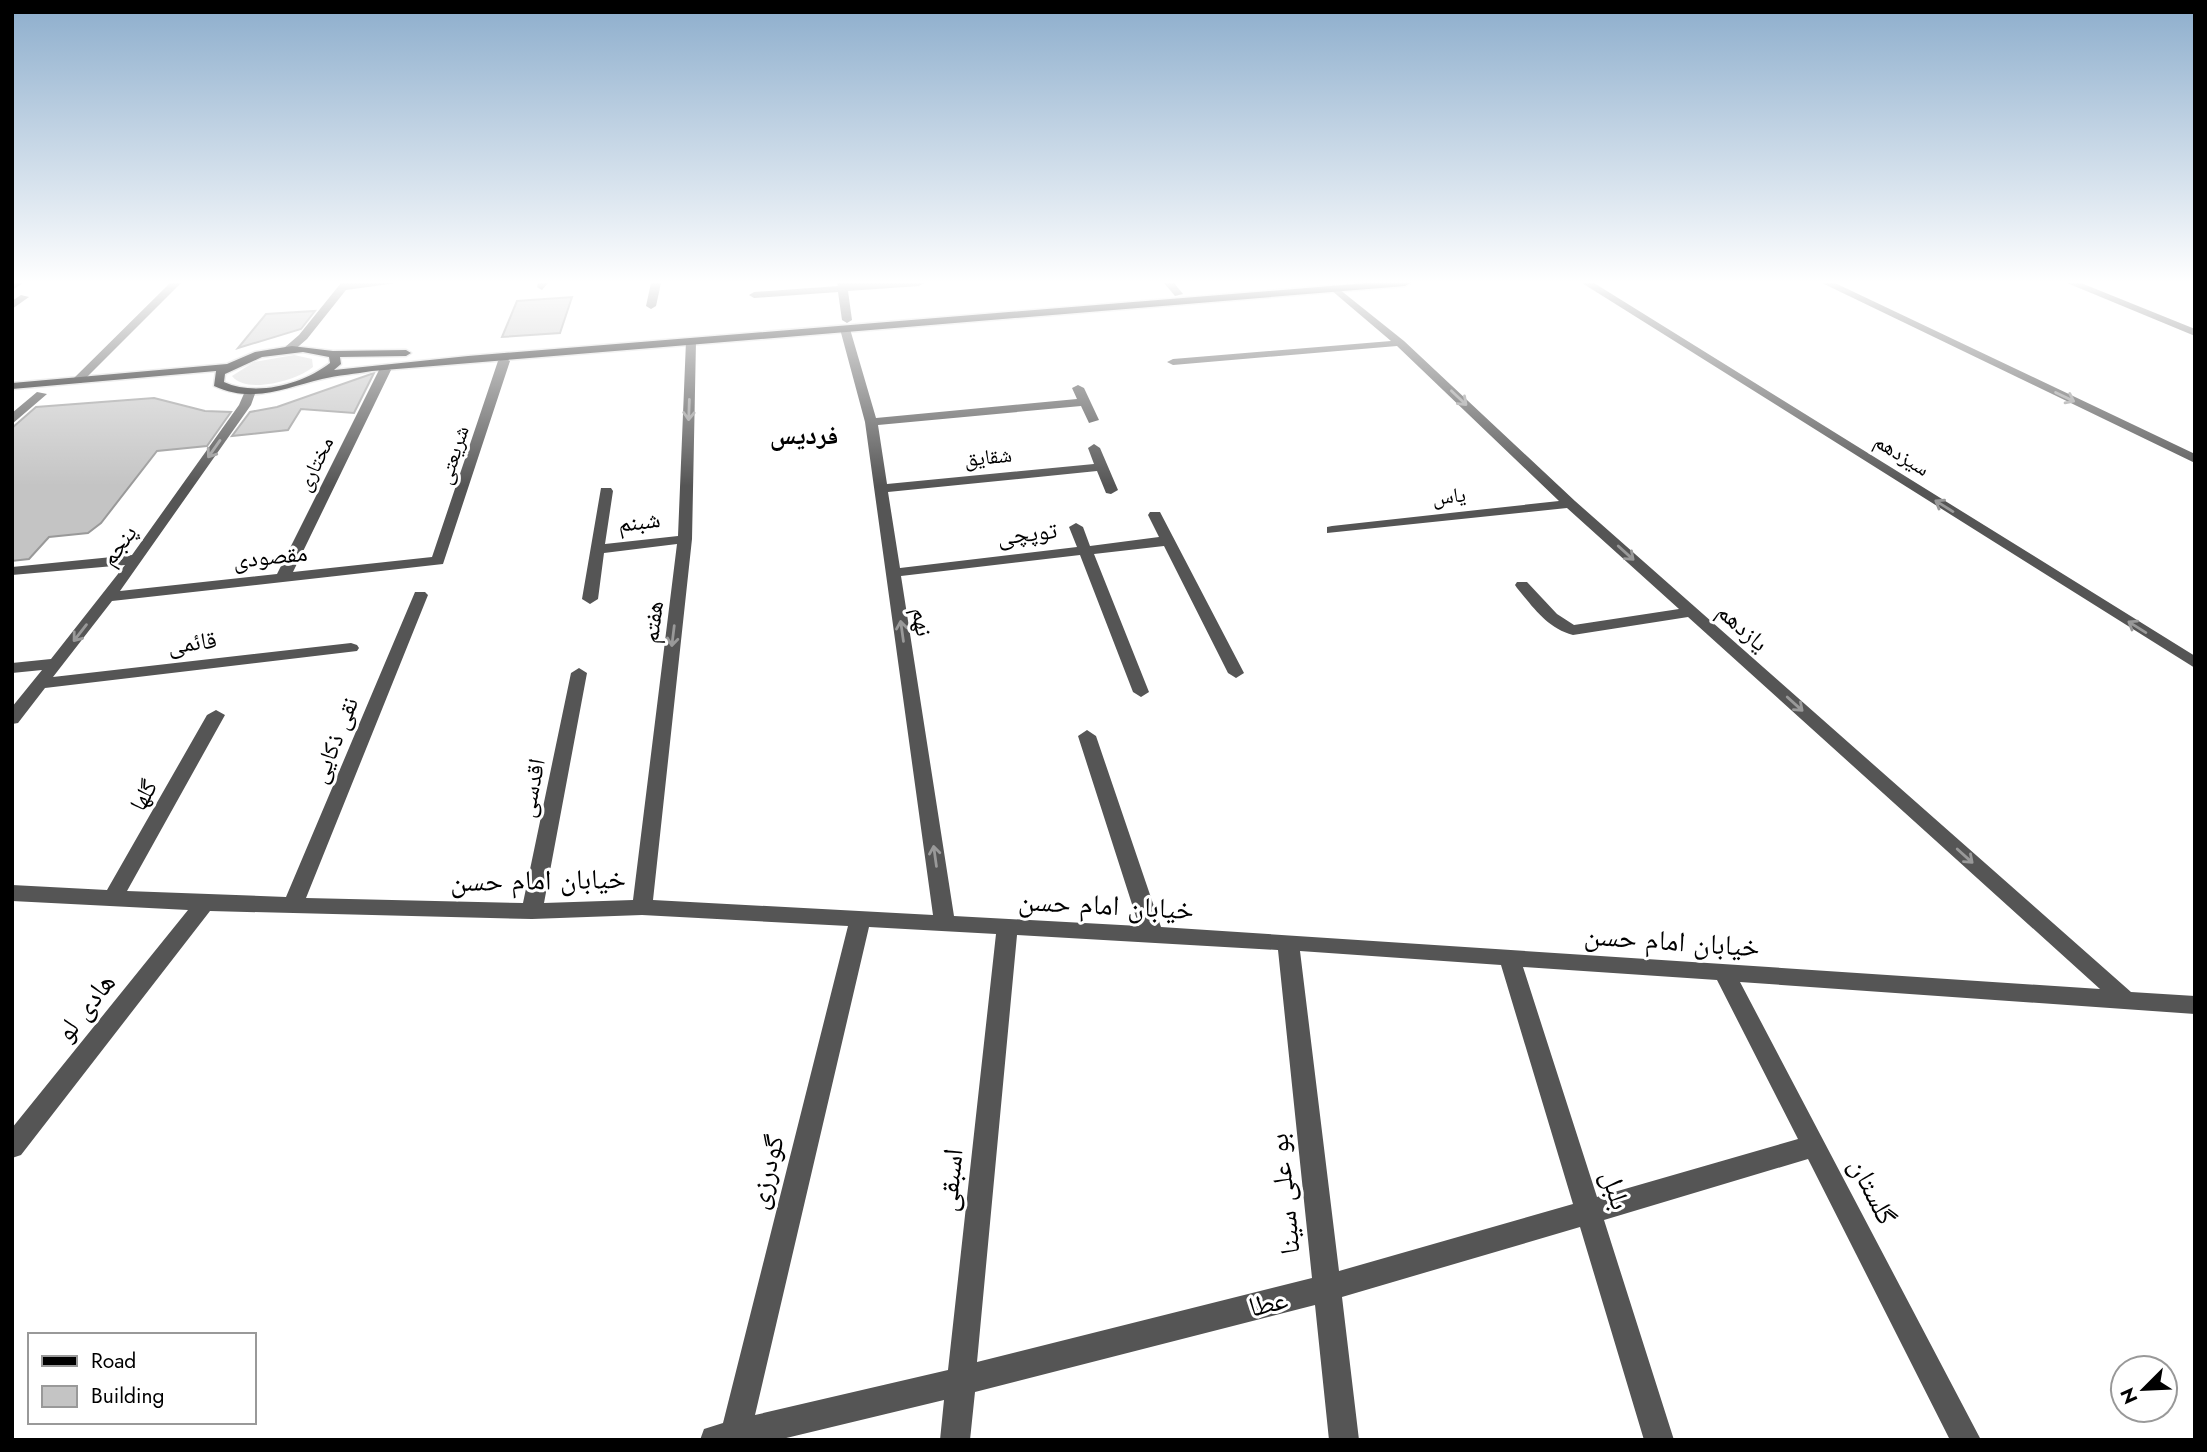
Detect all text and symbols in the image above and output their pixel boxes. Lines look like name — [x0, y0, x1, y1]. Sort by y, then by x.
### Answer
one-way arrow — [1450, 390, 1467, 407]
one-way arrow — [2054, 391, 2075, 405]
one-way arrow — [682, 398, 696, 421]
district label: فردیس — [770, 416, 838, 454]
street label: شریعتی — [429, 422, 477, 488]
street label: سیزدهم — [1868, 426, 1936, 484]
street label: مختاری — [289, 432, 341, 496]
one-way arrow — [207, 439, 221, 458]
street label: شقایق — [963, 440, 1013, 474]
street label: یاس — [1431, 479, 1467, 513]
one-way arrow — [1934, 499, 1954, 513]
street label: شبنم — [616, 501, 662, 541]
street label: توپچی — [995, 512, 1059, 554]
street label: پنجم — [91, 517, 145, 573]
street label: مقصودی — [231, 535, 309, 577]
one-way arrow — [1616, 545, 1634, 561]
street label: یازدهم — [1710, 594, 1776, 660]
street label: هفتم — [632, 599, 672, 645]
street label: نهم — [904, 605, 942, 639]
one-way arrow — [2127, 619, 2147, 633]
one-way arrow — [895, 620, 908, 643]
street label: قائمی — [165, 622, 219, 662]
one-way arrow — [72, 623, 87, 641]
one-way arrow — [667, 625, 680, 647]
street label: نقی ذکایی — [301, 692, 367, 788]
one-way arrow — [1786, 696, 1803, 713]
street label: اقدسی — [508, 755, 554, 821]
street label: گلها — [120, 773, 166, 817]
one-way arrow — [929, 845, 942, 868]
one-way arrow — [1956, 848, 1974, 864]
street label: خیابان امام حسن — [450, 858, 626, 902]
street label: خیابان امام حسن — [1017, 880, 1195, 930]
street label: خیابان امام حسن — [1583, 914, 1761, 968]
street label: هادی لو — [45, 964, 125, 1050]
street label: گودرزی — [737, 1130, 795, 1213]
street label: بو علی سینا — [1257, 1131, 1311, 1257]
street label: اسبقی — [926, 1146, 974, 1214]
street label: گلستان — [1839, 1150, 1907, 1232]
street label: بلبل — [1591, 1165, 1641, 1215]
street label: عطا — [1244, 1278, 1292, 1328]
legend — [28, 1333, 256, 1424]
text: Road — [91, 1346, 136, 1376]
north arrow — [2109, 1354, 2179, 1424]
text: Building — [91, 1381, 164, 1411]
text: N — [2114, 1383, 2144, 1408]

